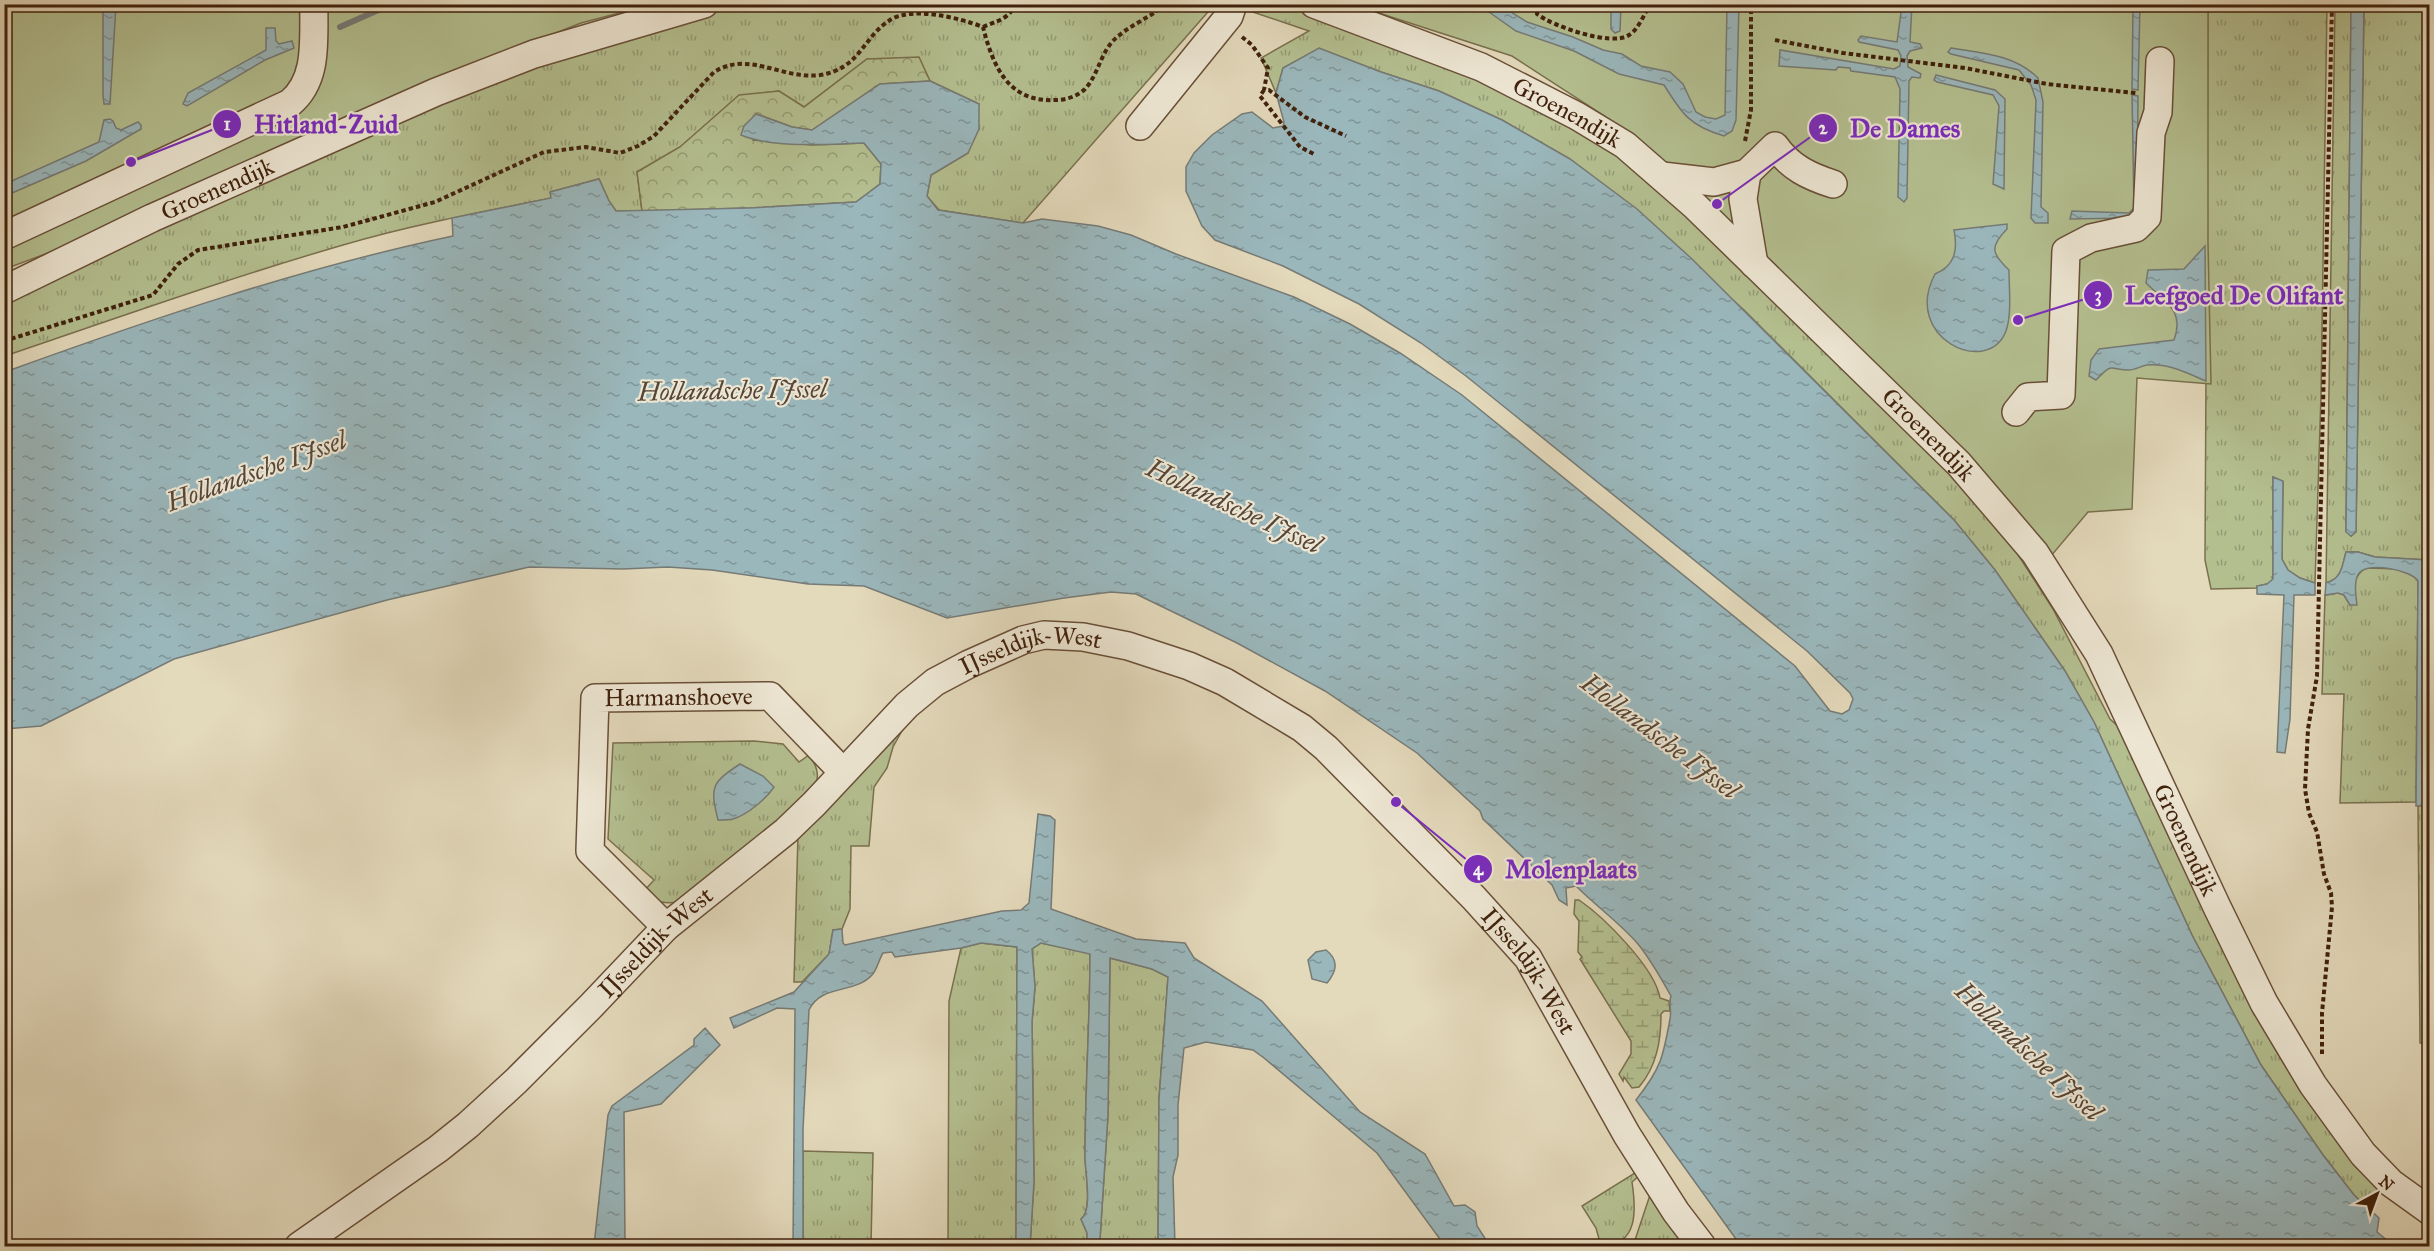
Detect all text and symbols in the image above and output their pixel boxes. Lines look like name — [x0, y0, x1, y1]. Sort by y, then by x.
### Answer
street label: Groenendijk — [1507, 71, 1628, 155]
callout: Hitland-Zuid — [212, 102, 411, 146]
callout: De Dames — [1808, 106, 1972, 150]
text: Hitland-Zuid — [254, 108, 399, 140]
text: De Dames — [1850, 112, 1961, 144]
text: 1 — [223, 113, 231, 135]
text: 2 — [1819, 117, 1829, 139]
street label: Groenendijk — [156, 151, 279, 227]
callout: Leefgoed De Olifant — [2083, 273, 2356, 317]
text: Leefgoed De Olifant — [2125, 279, 2344, 312]
text: 3 — [2094, 284, 2102, 307]
water label: Hollandsche IJssel — [636, 372, 829, 408]
street label: Groenendijk — [1875, 382, 1983, 488]
water label: Hollandsche IJssel — [161, 423, 352, 519]
water label: Hollandsche IJssel — [1140, 451, 1329, 561]
street label: IJsseldijk-West — [954, 620, 1105, 682]
water label: Hollandsche IJssel — [1574, 666, 1747, 807]
street label: Harmanshoeve — [604, 681, 753, 713]
street label: Groenendijk — [2147, 779, 2225, 901]
callout: Molenplaats — [1463, 847, 1650, 891]
text: Molenplaats — [1505, 853, 1638, 885]
text: 4 — [1473, 858, 1484, 881]
street label: IJsseldijk-West — [592, 880, 719, 1004]
street label: IJsseldijk-West — [1475, 901, 1583, 1040]
water label: Hollandsche IJssel — [1948, 974, 2111, 1129]
north arrow — [2347, 1164, 2407, 1224]
text: N — [2375, 1171, 2398, 1195]

